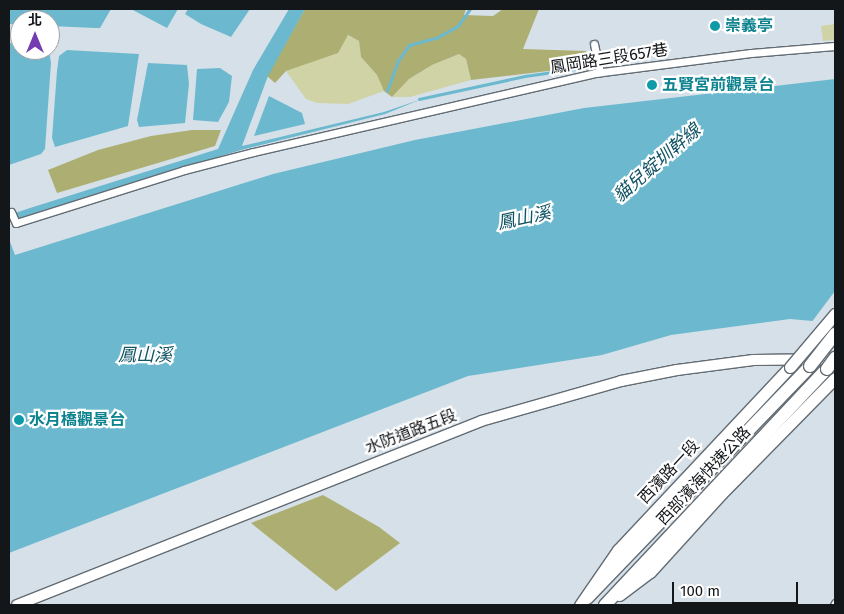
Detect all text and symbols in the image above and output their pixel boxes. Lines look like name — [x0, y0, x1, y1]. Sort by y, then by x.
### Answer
north arrow — [10, 10, 60, 60]
text: 北 — [28, 12, 42, 29]
place label: 崇義亭 — [725, 16, 773, 36]
marker: 崇義亭 — [709, 20, 721, 32]
street label: 鳳岡路三段657巷 — [549, 40, 669, 78]
place label: 五賢宮前觀景台 — [662, 75, 774, 95]
marker: 五賢宮前觀景台 — [646, 79, 658, 91]
water label: 貓兒錠圳幹線 — [609, 119, 705, 207]
water label: 鳳山溪 — [495, 202, 553, 234]
water label: 鳳山溪 — [118, 344, 172, 366]
street label: 水防道路五段 — [363, 406, 459, 458]
place label: 水月橋觀景台 — [29, 410, 125, 430]
marker: 水月橋觀景台 — [13, 414, 25, 426]
street label: 西部濱海快速公路 — [653, 423, 755, 529]
street label: 西濱路一段 — [635, 436, 703, 508]
scale bar — [674, 572, 800, 604]
text: 100 m — [680, 582, 720, 600]

